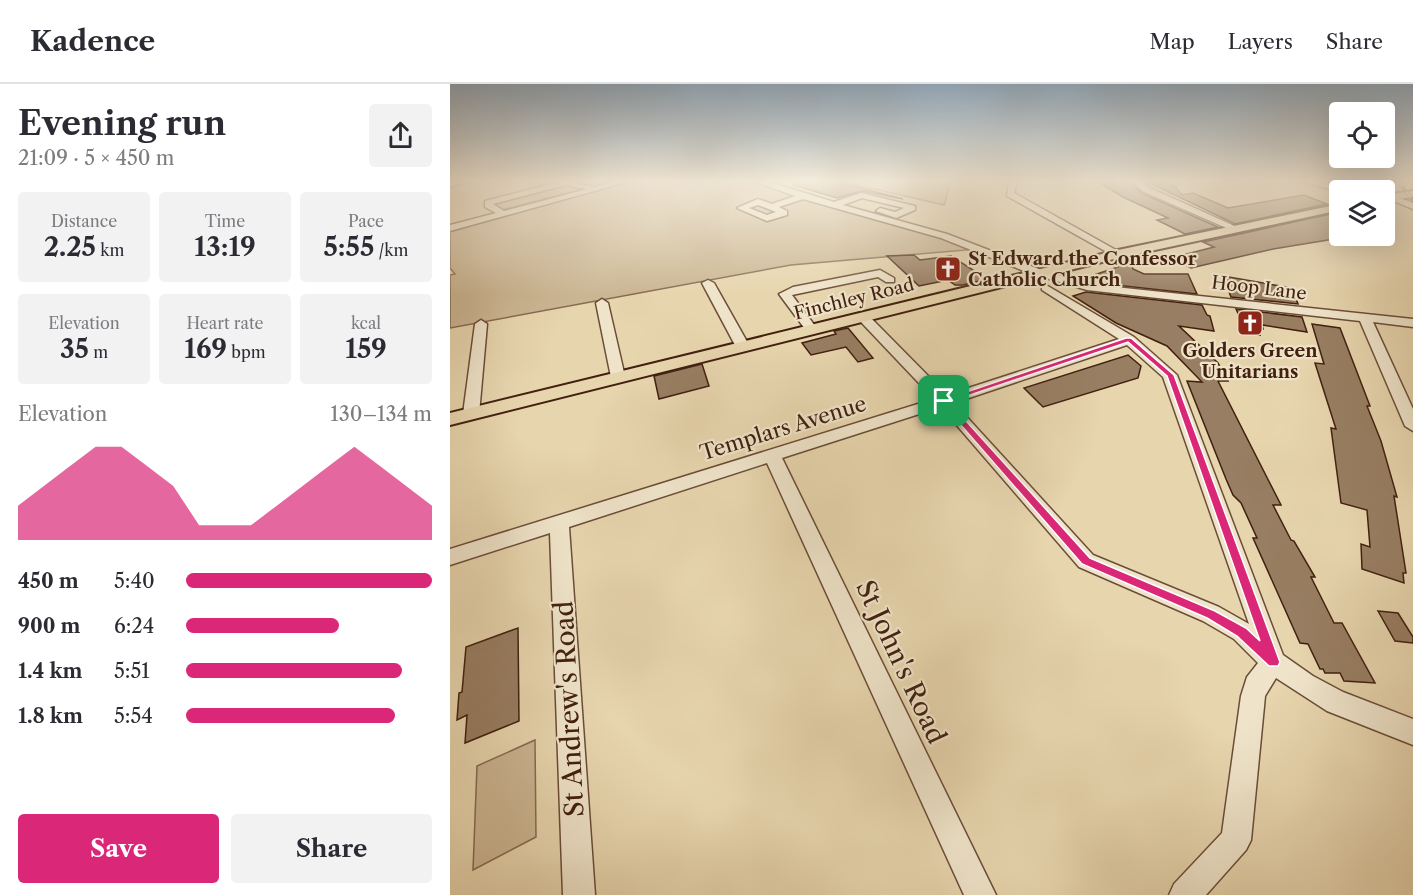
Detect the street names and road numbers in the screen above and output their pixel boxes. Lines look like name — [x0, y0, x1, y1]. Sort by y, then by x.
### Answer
street label: Hoop Lane — [1210, 271, 1308, 305]
street label: Finchley Road — [792, 273, 916, 325]
street label: Templars Avenue — [697, 391, 869, 465]
street label: St John's Road — [849, 575, 953, 749]
street label: St Andrew's Road — [547, 600, 591, 818]

